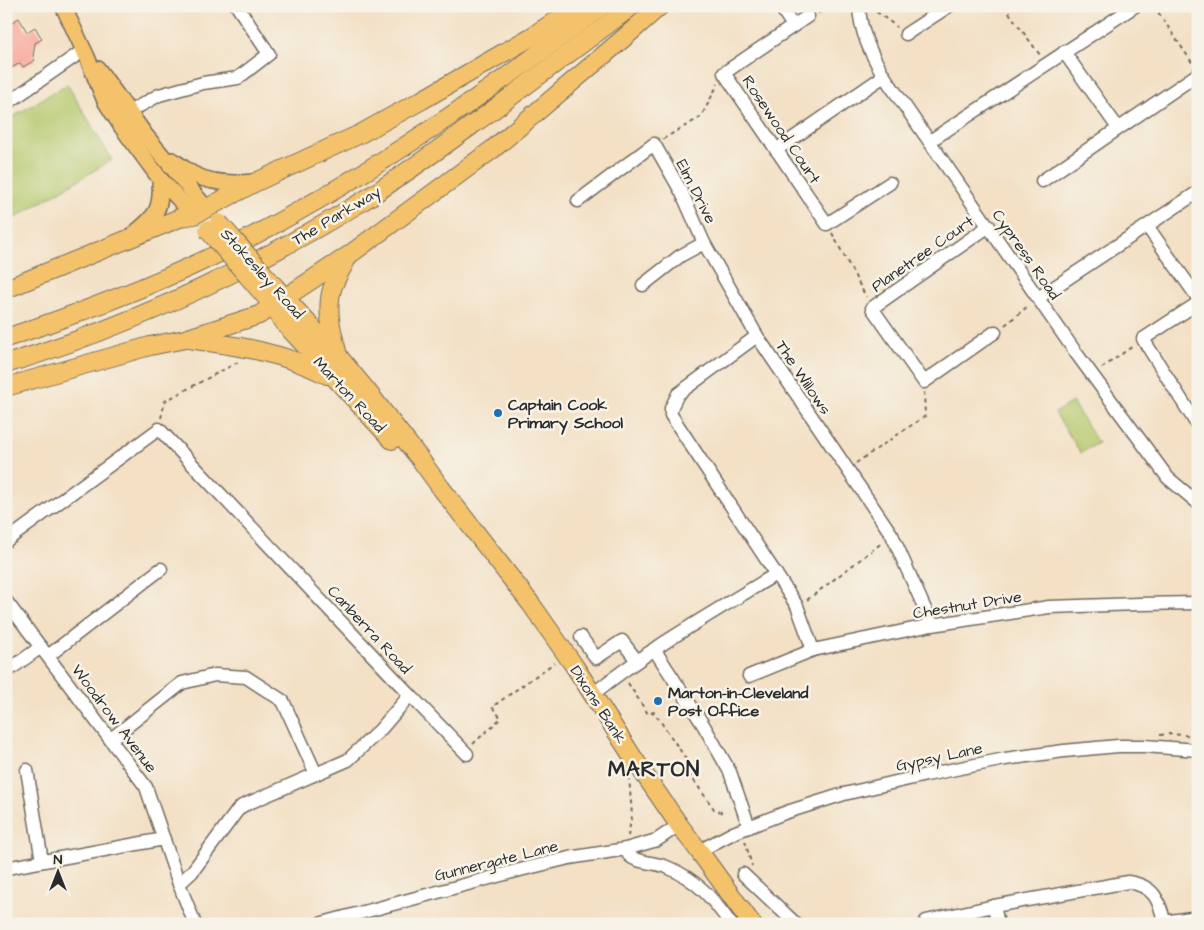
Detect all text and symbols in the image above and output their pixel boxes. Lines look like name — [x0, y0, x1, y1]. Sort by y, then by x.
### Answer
street label: Rosewood Court — [737, 71, 826, 189]
street label: Elm Drive — [671, 156, 722, 228]
street label: The Parkway — [288, 181, 386, 252]
street label: Cypress Road — [986, 205, 1066, 305]
street label: Planetree Court — [867, 210, 979, 297]
street label: Stokesley Road — [215, 223, 309, 325]
street label: The Willows — [770, 336, 836, 419]
street label: Marton Road — [308, 352, 390, 438]
place label: Captain Cook Primary School — [508, 394, 623, 435]
marker: Captain Cook Primary School — [492, 407, 504, 419]
street label: Canberra Road — [322, 580, 416, 679]
street label: Chestnut Drive — [911, 585, 1024, 624]
street label: Woodrow Avenue — [66, 660, 162, 778]
street label: Dixons Bank — [565, 661, 632, 748]
place label: Marton-in-Cleveland Post Office — [668, 682, 809, 722]
marker: Marton-in-Cleveland Post Office — [652, 695, 664, 707]
street label: Gypsy Lane — [894, 737, 985, 778]
district label: MARTON — [608, 755, 700, 784]
street label: Gunnergate Lane — [432, 835, 561, 888]
north arrow — [32, 848, 82, 898]
text: N — [54, 850, 63, 870]

